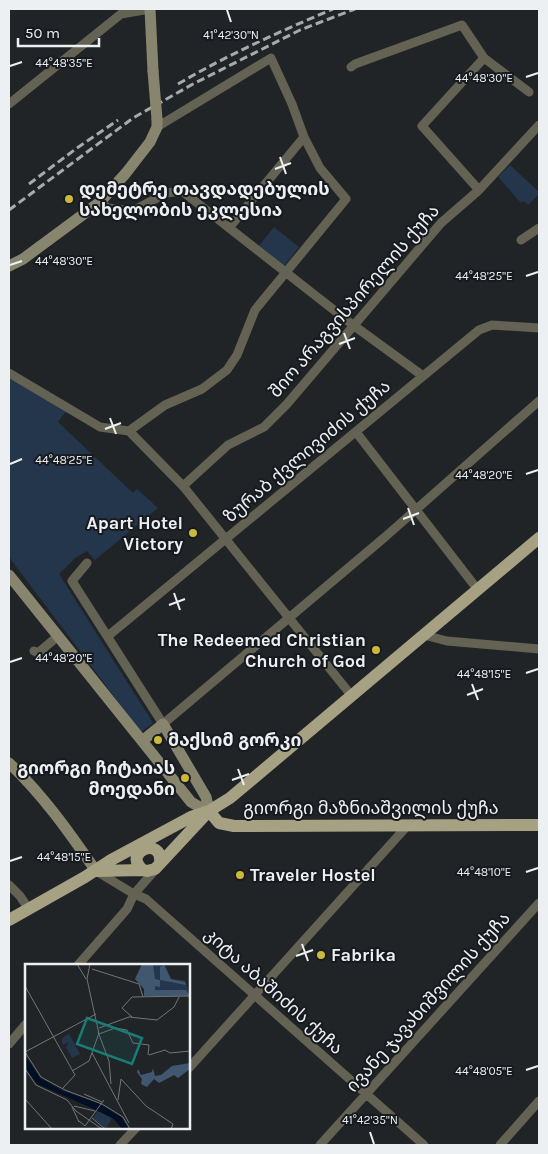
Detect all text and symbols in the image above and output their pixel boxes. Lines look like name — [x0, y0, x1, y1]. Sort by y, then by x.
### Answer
scale bar — [18, 15, 99, 47]
text: 50 m — [25, 24, 60, 42]
text: 41°42'30"N — [203, 28, 259, 42]
text: 44°48'35"E — [35, 56, 93, 70]
text: 44°48'30"E — [455, 71, 513, 85]
place label: დემეტრე თავდადებულის სახელობის ეკლესია — [79, 178, 330, 221]
marker: დემეტრე თავდადებულის სახელობის ეკლესია — [63, 193, 75, 205]
street label: შიო არაგვისპირელის ქუჩა — [264, 200, 444, 402]
text: 44°48'30"E — [35, 254, 93, 268]
text: 44°48'25"E — [455, 269, 513, 283]
street label: ზურაბ ქვლივიძის ქუჩა — [219, 375, 395, 527]
text: 44°48'25"E — [35, 453, 93, 467]
text: 44°48'20"E — [455, 468, 513, 482]
place label: Apart Hotel Victory — [87, 512, 183, 555]
marker: Apart Hotel Victory — [187, 527, 199, 539]
place label: The Redeemed Christian Church of God — [158, 629, 366, 672]
marker: The Redeemed Christian Church of God — [370, 644, 382, 656]
text: 44°48'20"E — [35, 651, 93, 665]
text: 44°48'15"E — [457, 667, 511, 681]
place label: მაქსიმ გორკი — [168, 729, 301, 751]
marker: მაქსიმ გორკი — [152, 734, 164, 746]
place label: გიორგი ჩიტაიას მოედანი — [17, 757, 175, 800]
marker: გიორგი ჩიტაიას მოედანი — [179, 772, 191, 784]
street label: გიორგი მაზნიაშვილის ქუჩა — [243, 797, 499, 819]
text: 44°48'15"E — [37, 850, 91, 864]
place label: Traveler Hostel — [250, 864, 376, 886]
text: 44°48'10"E — [457, 865, 511, 879]
marker: Traveler Hostel — [234, 869, 246, 881]
street label: ივანე ჯავახიშვილის ქუჩა — [341, 907, 515, 1097]
street label: კიტა აბაშიძის ქუჩა — [200, 923, 348, 1059]
place label: Fabrika — [331, 944, 396, 966]
marker: Fabrika — [315, 949, 327, 961]
inset map — [25, 964, 190, 1129]
text: 44°48'05"E — [455, 1064, 513, 1078]
text: 41°42'35"N — [342, 1113, 398, 1127]

